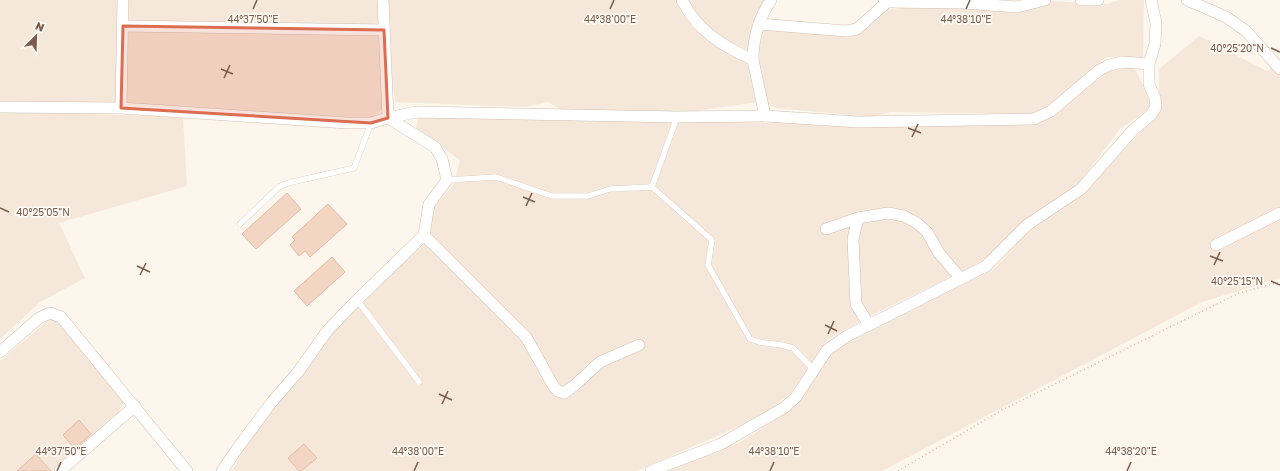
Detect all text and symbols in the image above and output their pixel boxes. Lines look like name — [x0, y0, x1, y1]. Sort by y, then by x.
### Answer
text: 44°37'50"E — [228, 13, 278, 25]
text: 44°38'00"E — [584, 13, 636, 25]
text: 44°38'10"E — [941, 13, 991, 25]
north arrow — [16, 16, 56, 56]
text: N — [34, 19, 46, 34]
text: 40°25'20"N — [1210, 42, 1264, 54]
text: 40°25'05"N — [16, 206, 70, 218]
text: 40°25'15"N — [1211, 275, 1263, 287]
text: 44°37'50"E — [36, 445, 86, 457]
text: 44°38'00"E — [392, 445, 444, 457]
text: 44°38'10"E — [749, 445, 799, 457]
text: 44°38'20"E — [1105, 445, 1157, 457]

